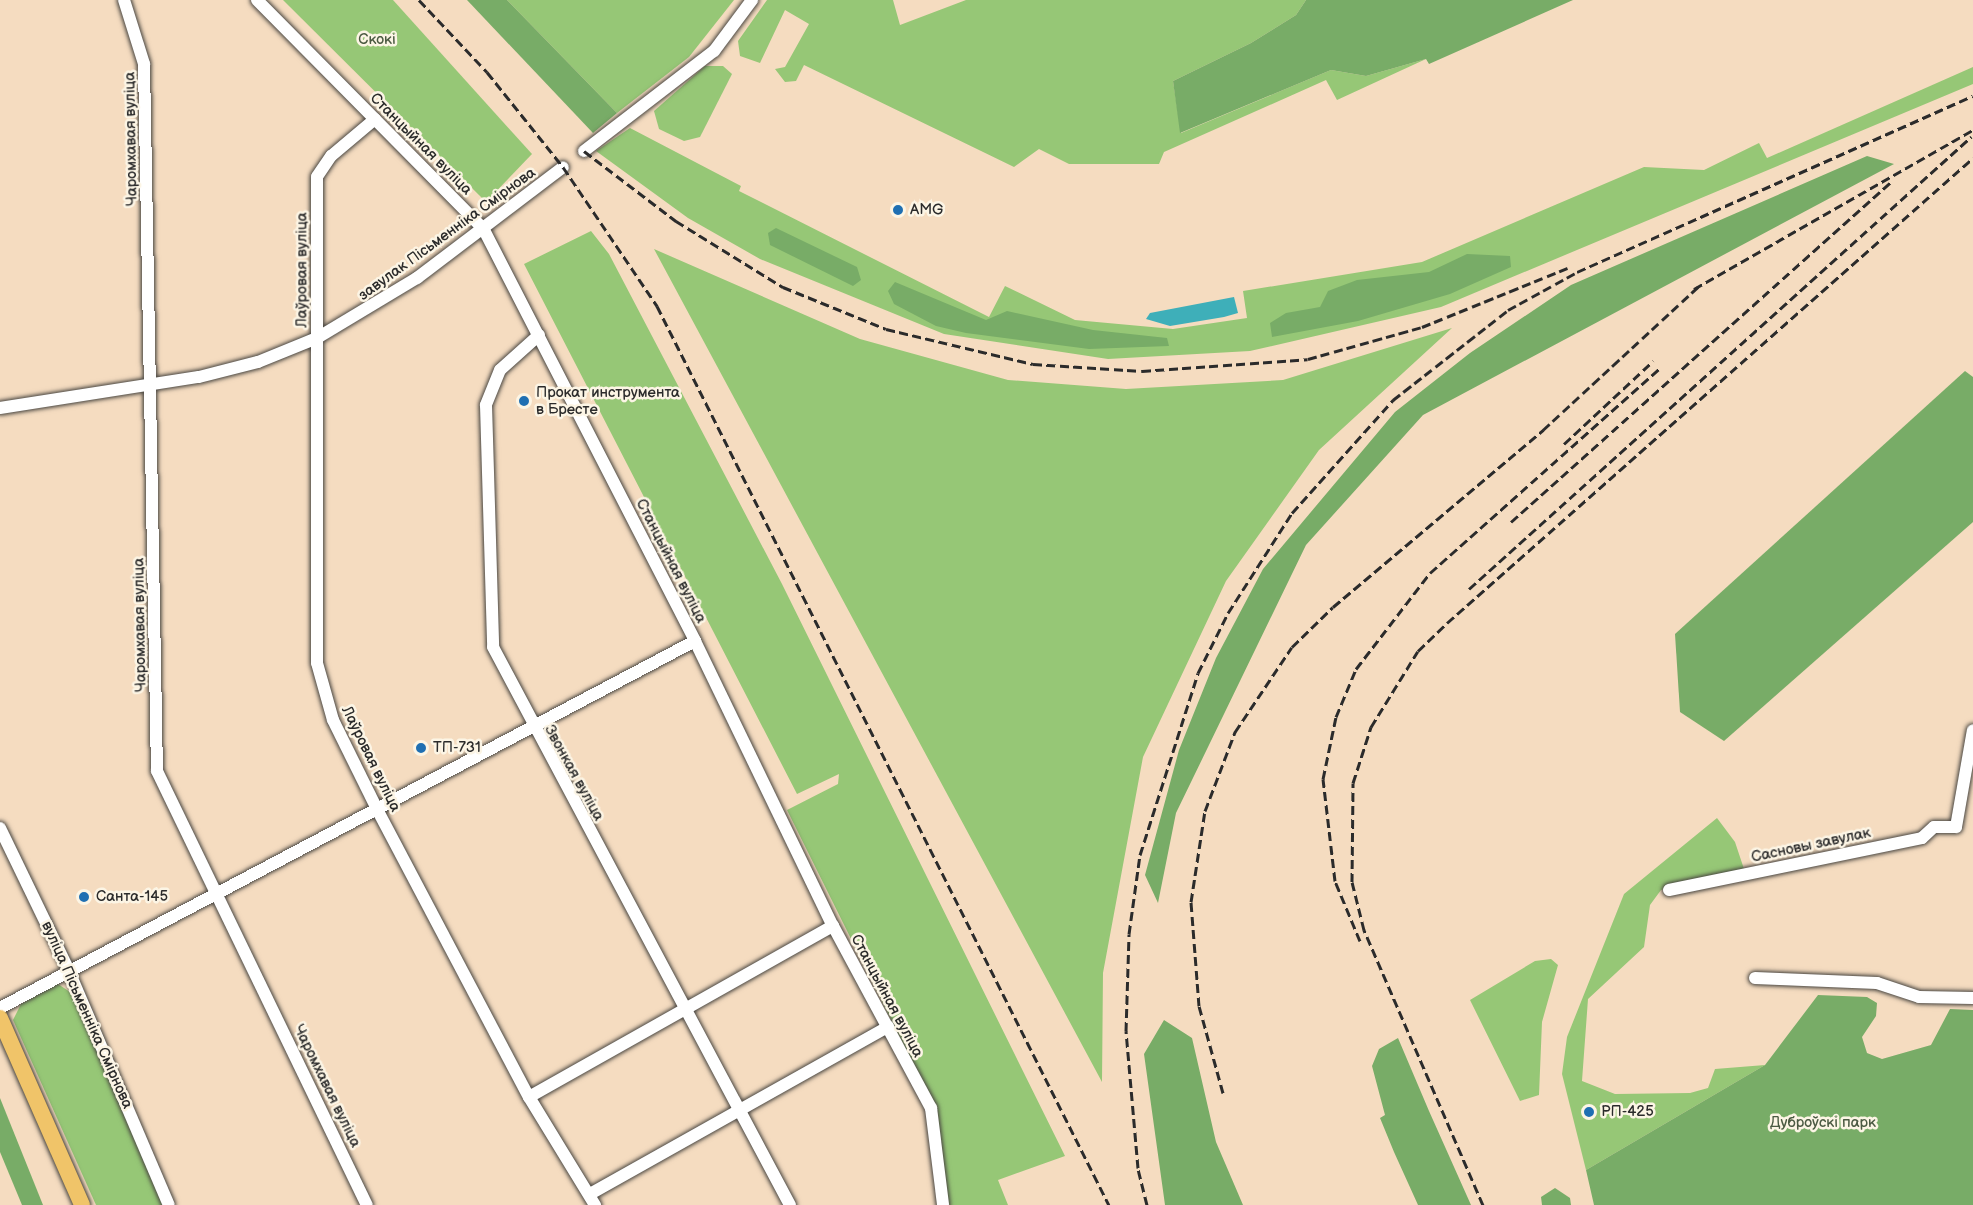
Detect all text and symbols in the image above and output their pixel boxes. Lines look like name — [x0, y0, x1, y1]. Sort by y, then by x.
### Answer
park label: Скокі — [358, 31, 396, 49]
street label: Чаромхавая вуліца — [121, 72, 141, 206]
street label: Станцыйная вуліца — [366, 89, 476, 199]
street label: завулак Пісьменніка Смірнова — [355, 164, 539, 304]
place label: AMG — [910, 201, 943, 219]
marker: AMG — [891, 203, 905, 217]
street label: Лаўровая вуліца — [293, 212, 311, 328]
place label: Прокат инструмента в Бресте — [536, 383, 680, 418]
marker: Прокат инструмента в Бресте — [517, 394, 531, 408]
street label: Станцыйная вуліца — [632, 496, 710, 626]
street label: Чаромхавая вуліца — [130, 558, 150, 692]
street label: Лаўровая вуліца — [338, 703, 404, 815]
street label: Звонкая вуліца — [540, 722, 608, 824]
place label: ТП-731 — [433, 739, 481, 757]
marker: ТП-731 — [414, 741, 428, 755]
street label: Сасновы завулак — [1750, 824, 1872, 866]
place label: Санта-145 — [96, 888, 168, 906]
marker: Санта-145 — [77, 890, 91, 904]
street label: вуліца Пісьменніка Смірнова — [37, 919, 137, 1111]
street label: Станцыйная вуліца — [847, 931, 927, 1061]
street label: Чаромхавая вуліца — [289, 1022, 365, 1150]
place label: РП-425 — [1601, 1103, 1654, 1121]
marker: РП-425 — [1582, 1105, 1596, 1119]
park label: Дуброўскі парк — [1770, 1114, 1876, 1132]

